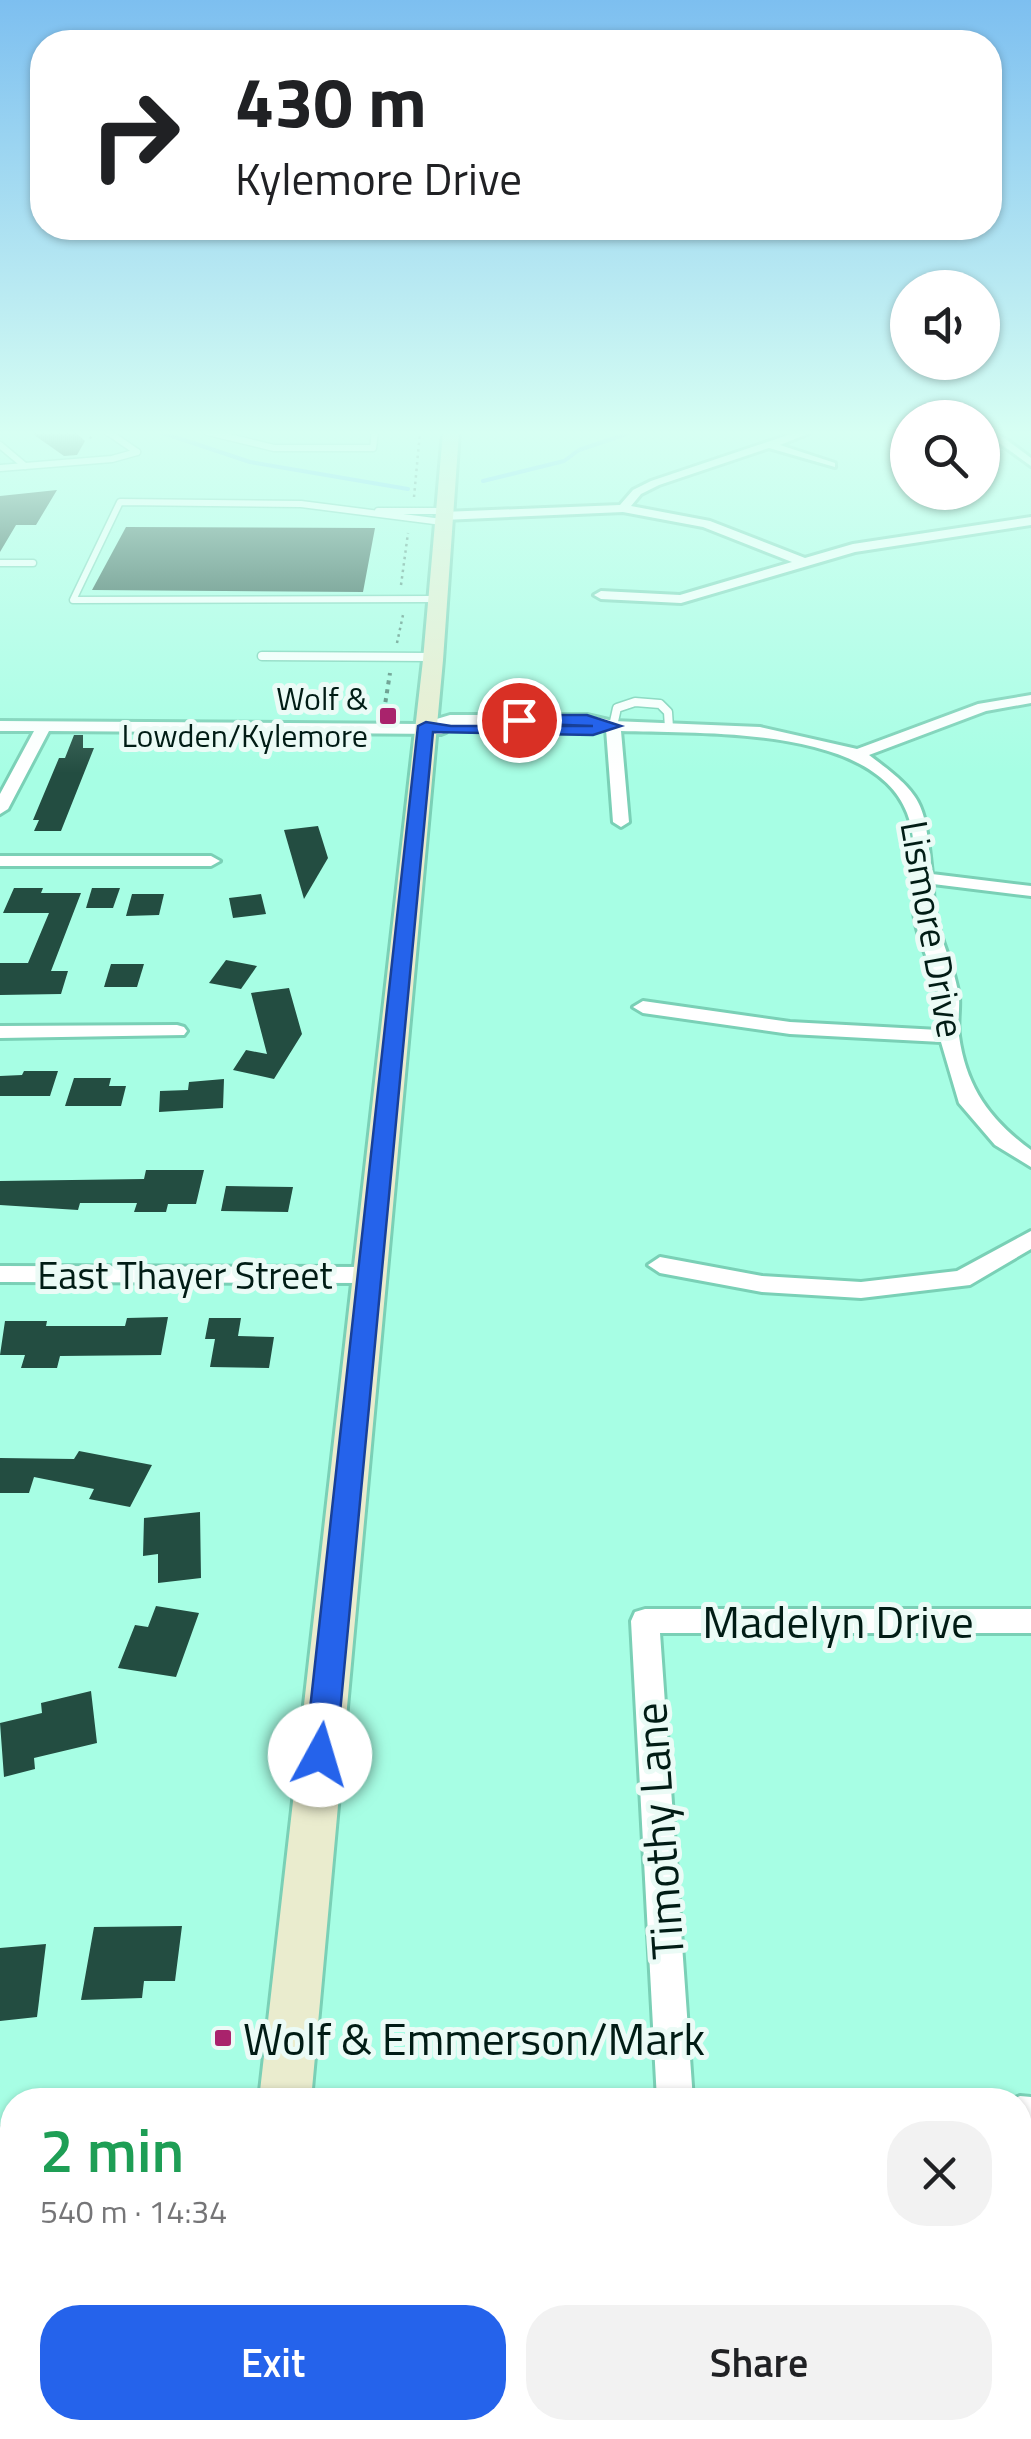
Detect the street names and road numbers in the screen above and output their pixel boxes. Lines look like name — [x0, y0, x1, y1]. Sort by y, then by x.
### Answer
street label: Lismore Drive — [885, 816, 981, 1042]
street label: East Thayer Street — [37, 1246, 333, 1304]
street label: Madelyn Drive — [702, 1587, 974, 1655]
street label: Timothy Lane — [615, 1700, 701, 1962]

